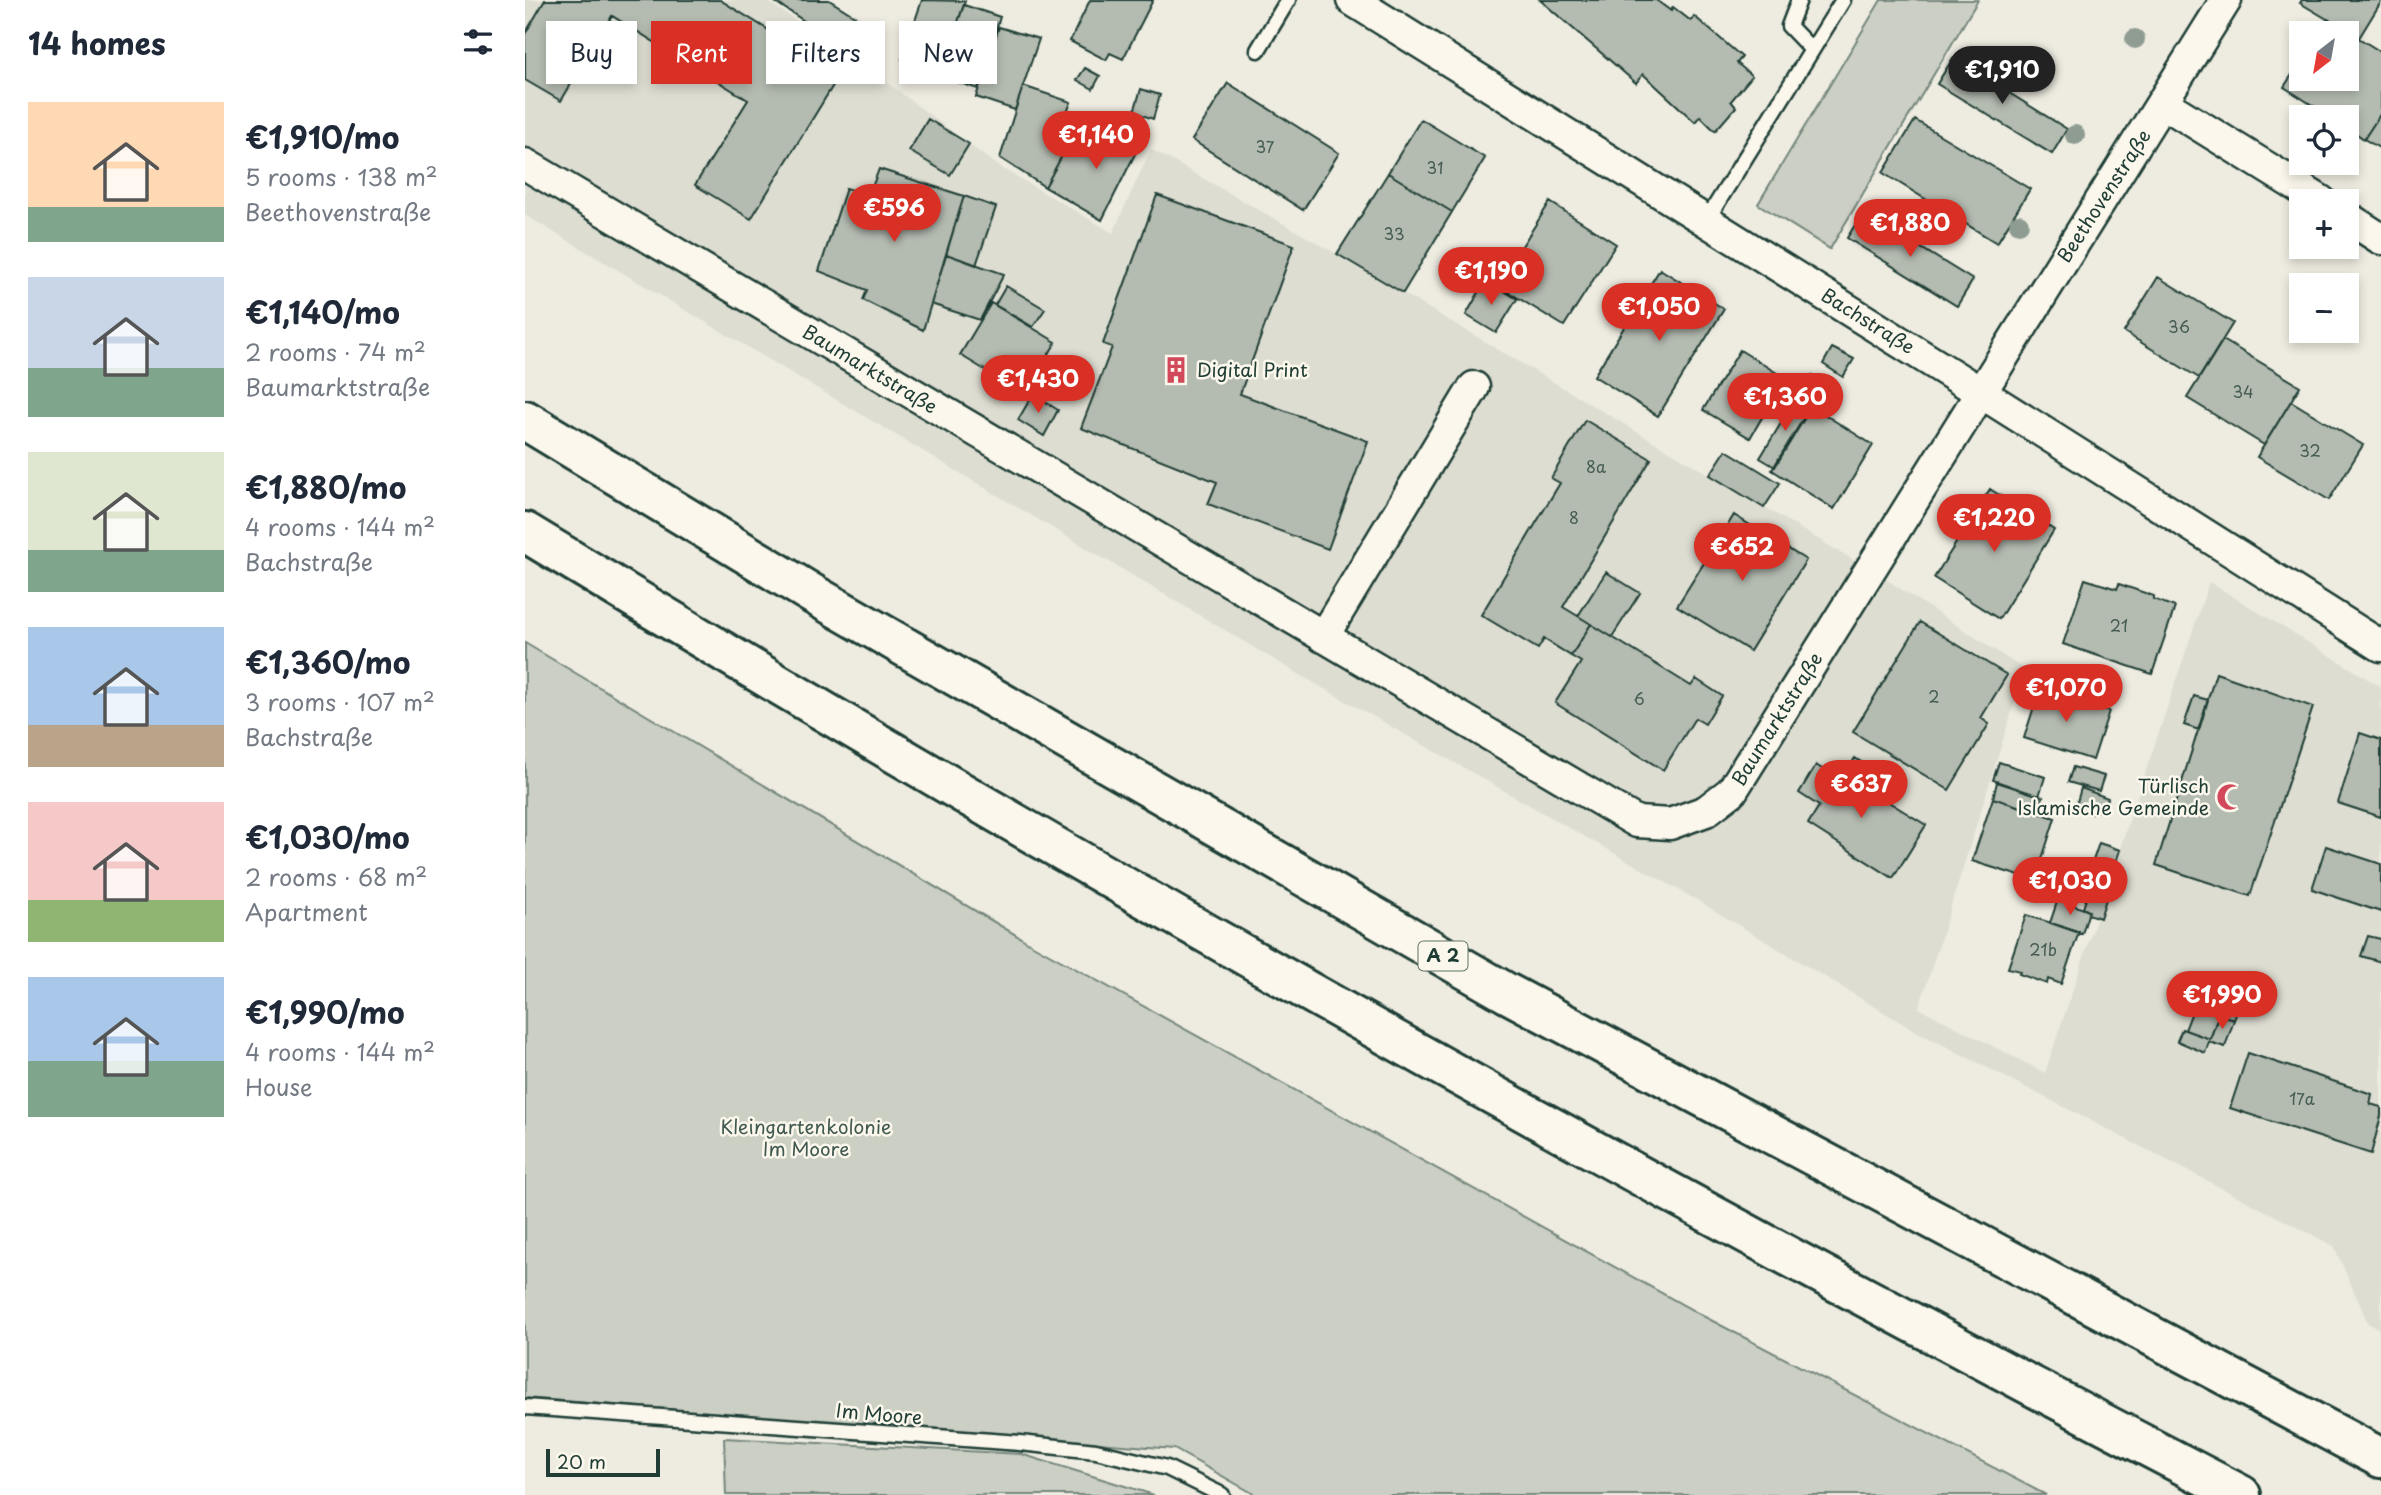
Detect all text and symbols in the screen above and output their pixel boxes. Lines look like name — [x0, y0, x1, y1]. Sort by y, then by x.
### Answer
text: 14 homes — [28, 20, 166, 65]
chip: Buy — [546, 21, 637, 84]
chip: Rent — [651, 21, 752, 84]
chip: Filters — [766, 21, 885, 84]
chip: New — [899, 21, 997, 84]
north arrow — [2289, 21, 2359, 91]
map controls — [2289, 21, 2359, 343]
icon: filters — [459, 23, 497, 61]
pin: €1,910 — [1945, 46, 2059, 106]
text: €1,910 — [1964, 51, 2040, 86]
button: locate — [2289, 105, 2359, 175]
pin: €1,140 — [1039, 111, 1153, 171]
text: €1,910/mo — [245, 114, 399, 159]
text: €1,140 — [1058, 116, 1134, 151]
street label: Beethovenstraße — [2050, 123, 2157, 268]
icon: home — [84, 130, 168, 214]
house number: 37 — [1256, 134, 1275, 158]
house number: 31 — [1427, 155, 1443, 179]
text: 5 rooms · 138 m² — [245, 159, 438, 194]
pin: €596 — [853, 184, 935, 244]
text: €596 — [863, 189, 925, 224]
button: + — [2289, 189, 2359, 259]
text: Beethovenstraße — [245, 194, 431, 229]
pin: €1,880 — [1853, 200, 1967, 259]
text: €1,880 — [1870, 204, 1950, 239]
house number: 33 — [1383, 221, 1405, 245]
pin: €1,190 — [1434, 247, 1548, 307]
text: €1,190 — [1454, 252, 1528, 287]
button: − — [2289, 273, 2359, 343]
street label: Bachstraße — [1816, 280, 1921, 360]
pin: €1,050 — [1602, 284, 1716, 343]
text: €1,050 — [1618, 288, 1700, 323]
text: €1,140/mo — [245, 289, 400, 334]
icon: home — [84, 305, 168, 389]
house number: 36 — [2168, 314, 2190, 338]
street label: Baumarktstraße — [798, 317, 943, 420]
text: 2 rooms · 74 m² — [245, 334, 426, 369]
building icon: Digital Print — [1161, 355, 1191, 385]
place label: Digital Print — [1197, 355, 1308, 383]
pin: €1,430 — [981, 356, 1095, 415]
text: €1,430 — [997, 360, 1079, 395]
text: Baumarktstraße — [245, 369, 430, 404]
pin: €1,360 — [1728, 374, 1842, 433]
text: €1,360 — [1743, 378, 1827, 413]
house number: 34 — [2232, 379, 2254, 403]
house number: 32 — [2299, 438, 2321, 462]
house number: 8a — [1586, 454, 1606, 478]
text: €1,880/mo — [245, 464, 406, 509]
icon: home — [84, 480, 168, 564]
pin: €1,220 — [1937, 494, 2051, 554]
text: €1,220 — [1953, 499, 2035, 534]
house number: 8 — [1569, 505, 1579, 529]
text: 4 rooms · 144 m² — [245, 509, 435, 544]
pin: €652 — [1701, 524, 1783, 583]
text: €652 — [1710, 528, 1774, 563]
text: Bachstraße — [245, 544, 373, 579]
house number: 21 — [2110, 613, 2128, 637]
text: €1,360/mo — [245, 639, 410, 684]
street label: Baumarktstraße — [1724, 646, 1829, 791]
icon: home — [84, 655, 168, 739]
pin: €1,070 — [2009, 664, 2123, 724]
text: €1,070 — [2026, 669, 2106, 704]
text: 3 rooms · 107 m² — [245, 684, 435, 719]
house number: 2 — [1928, 684, 1940, 708]
house number: 6 — [1633, 686, 1645, 710]
text: Bachstraße — [245, 719, 373, 754]
pin: €637 — [1820, 760, 1902, 820]
text: €637 — [1831, 765, 1891, 800]
place label: Türlisch Islamische Gemeinde — [2017, 771, 2209, 821]
mosque icon: Türlisch Islamische Gemeinde — [2215, 782, 2245, 812]
text: €1,030/mo — [245, 814, 410, 859]
icon: home — [84, 830, 168, 914]
pin: €1,030 — [2013, 858, 2127, 917]
text: 2 rooms · 68 m² — [245, 859, 427, 894]
text: €1,030 — [2029, 862, 2112, 897]
text: Apartment — [245, 894, 368, 929]
house number: 21b — [2029, 937, 2057, 961]
road number: A 2 — [1419, 942, 1467, 971]
pin: €1,990 — [2165, 972, 2279, 1031]
text: €1,990 — [2182, 976, 2262, 1011]
text: €1,990/mo — [245, 989, 405, 1034]
icon: home — [84, 1005, 168, 1089]
text: 4 rooms · 144 m² — [245, 1034, 435, 1069]
text: House — [245, 1069, 312, 1104]
house number: 17a — [2289, 1086, 2315, 1110]
park label: Kleingartenkolonie Im Moore — [721, 1112, 891, 1162]
street label: Im Moore — [835, 1395, 923, 1431]
scale bar — [546, 1446, 660, 1478]
text: 20 m — [557, 1447, 606, 1475]

